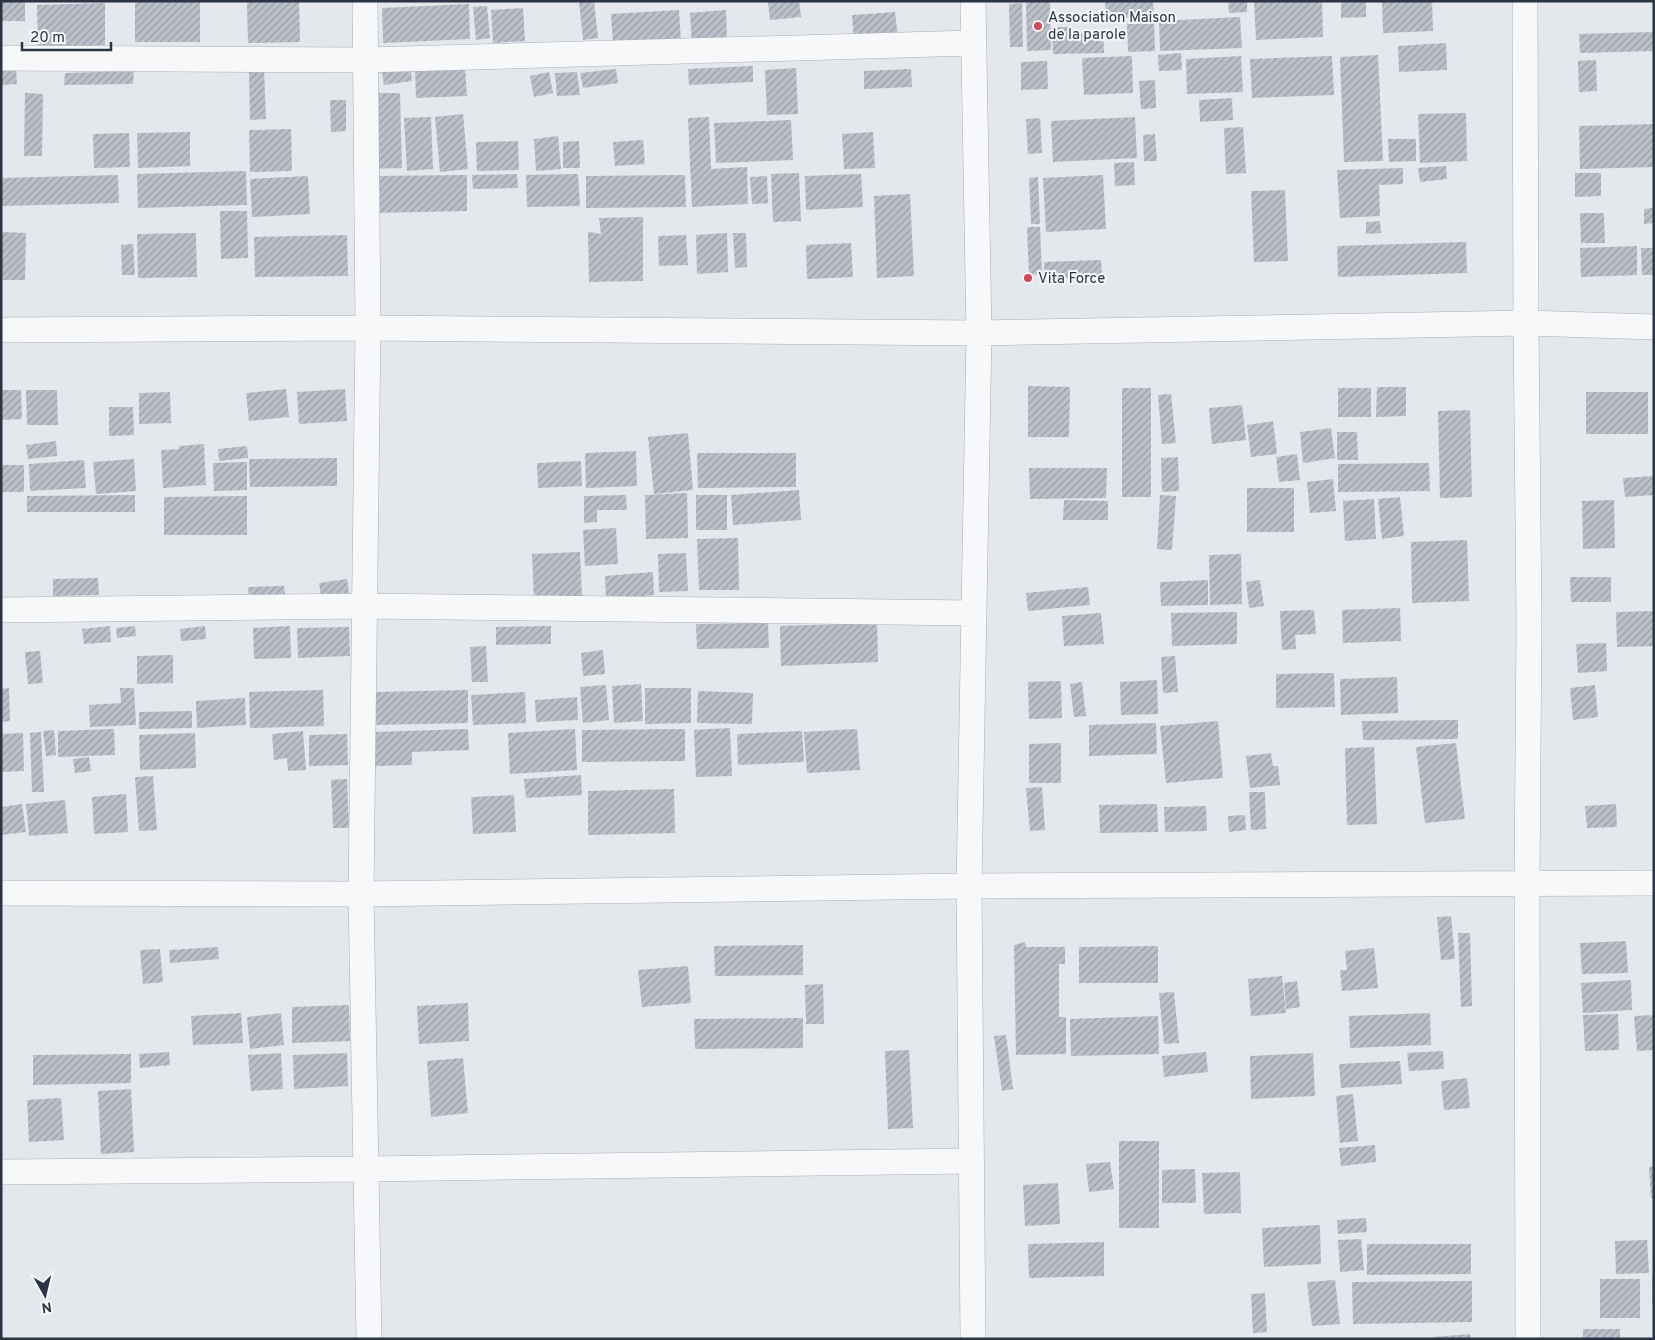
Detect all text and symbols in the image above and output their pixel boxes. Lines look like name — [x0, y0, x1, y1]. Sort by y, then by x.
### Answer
place label: Association Maison de la parole — [1048, 9, 1176, 45]
scale bar — [22, 20, 111, 52]
marker: Association Maison de la parole — [1032, 20, 1044, 32]
text: 20 m — [30, 29, 65, 48]
place label: Vita Force — [1038, 270, 1105, 289]
marker: Vita Force — [1022, 272, 1034, 284]
north arrow — [20, 1270, 70, 1320]
text: N — [40, 1297, 53, 1316]

